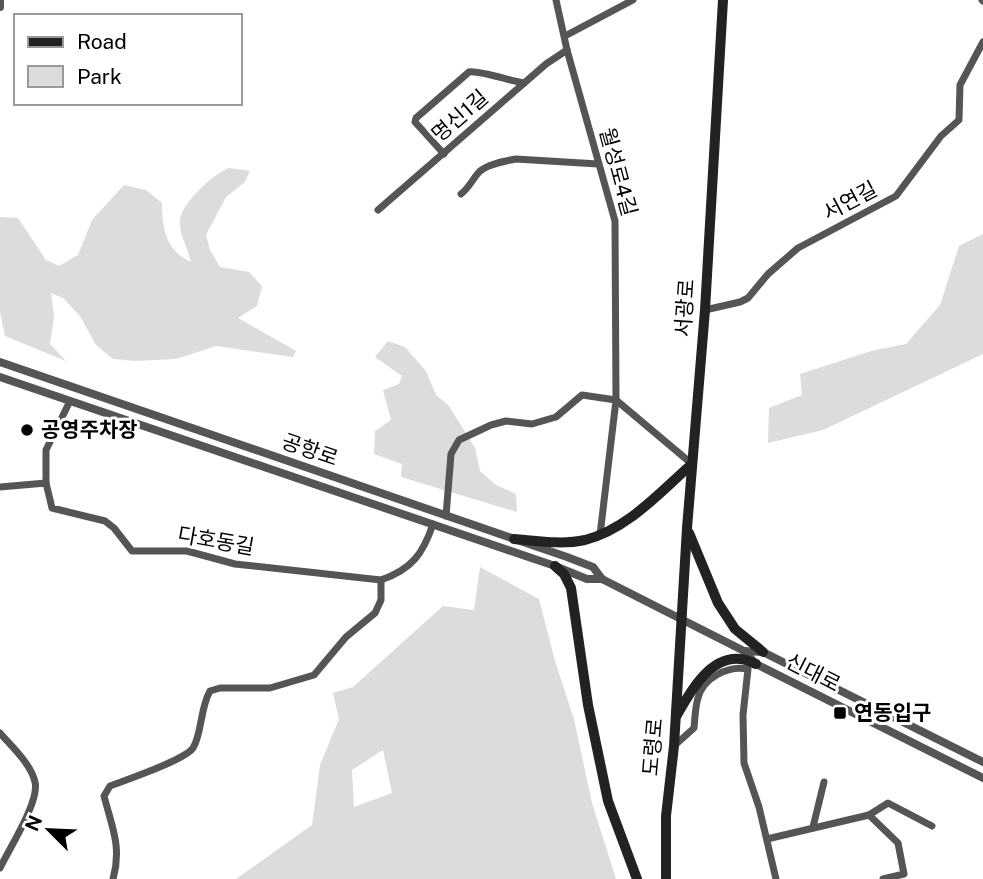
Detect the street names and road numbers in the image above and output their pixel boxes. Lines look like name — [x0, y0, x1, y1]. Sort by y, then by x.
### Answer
street label: 명신1길 — [426, 84, 493, 147]
street label: 월성로4길 — [595, 125, 642, 219]
street label: 서연길 — [818, 176, 881, 225]
street label: 서광로 — [670, 278, 699, 338]
street label: 공항로 — [279, 428, 342, 471]
street label: 다호동길 — [176, 521, 256, 560]
street label: 신대로 — [782, 648, 845, 697]
street label: 도령로 — [638, 717, 667, 777]

